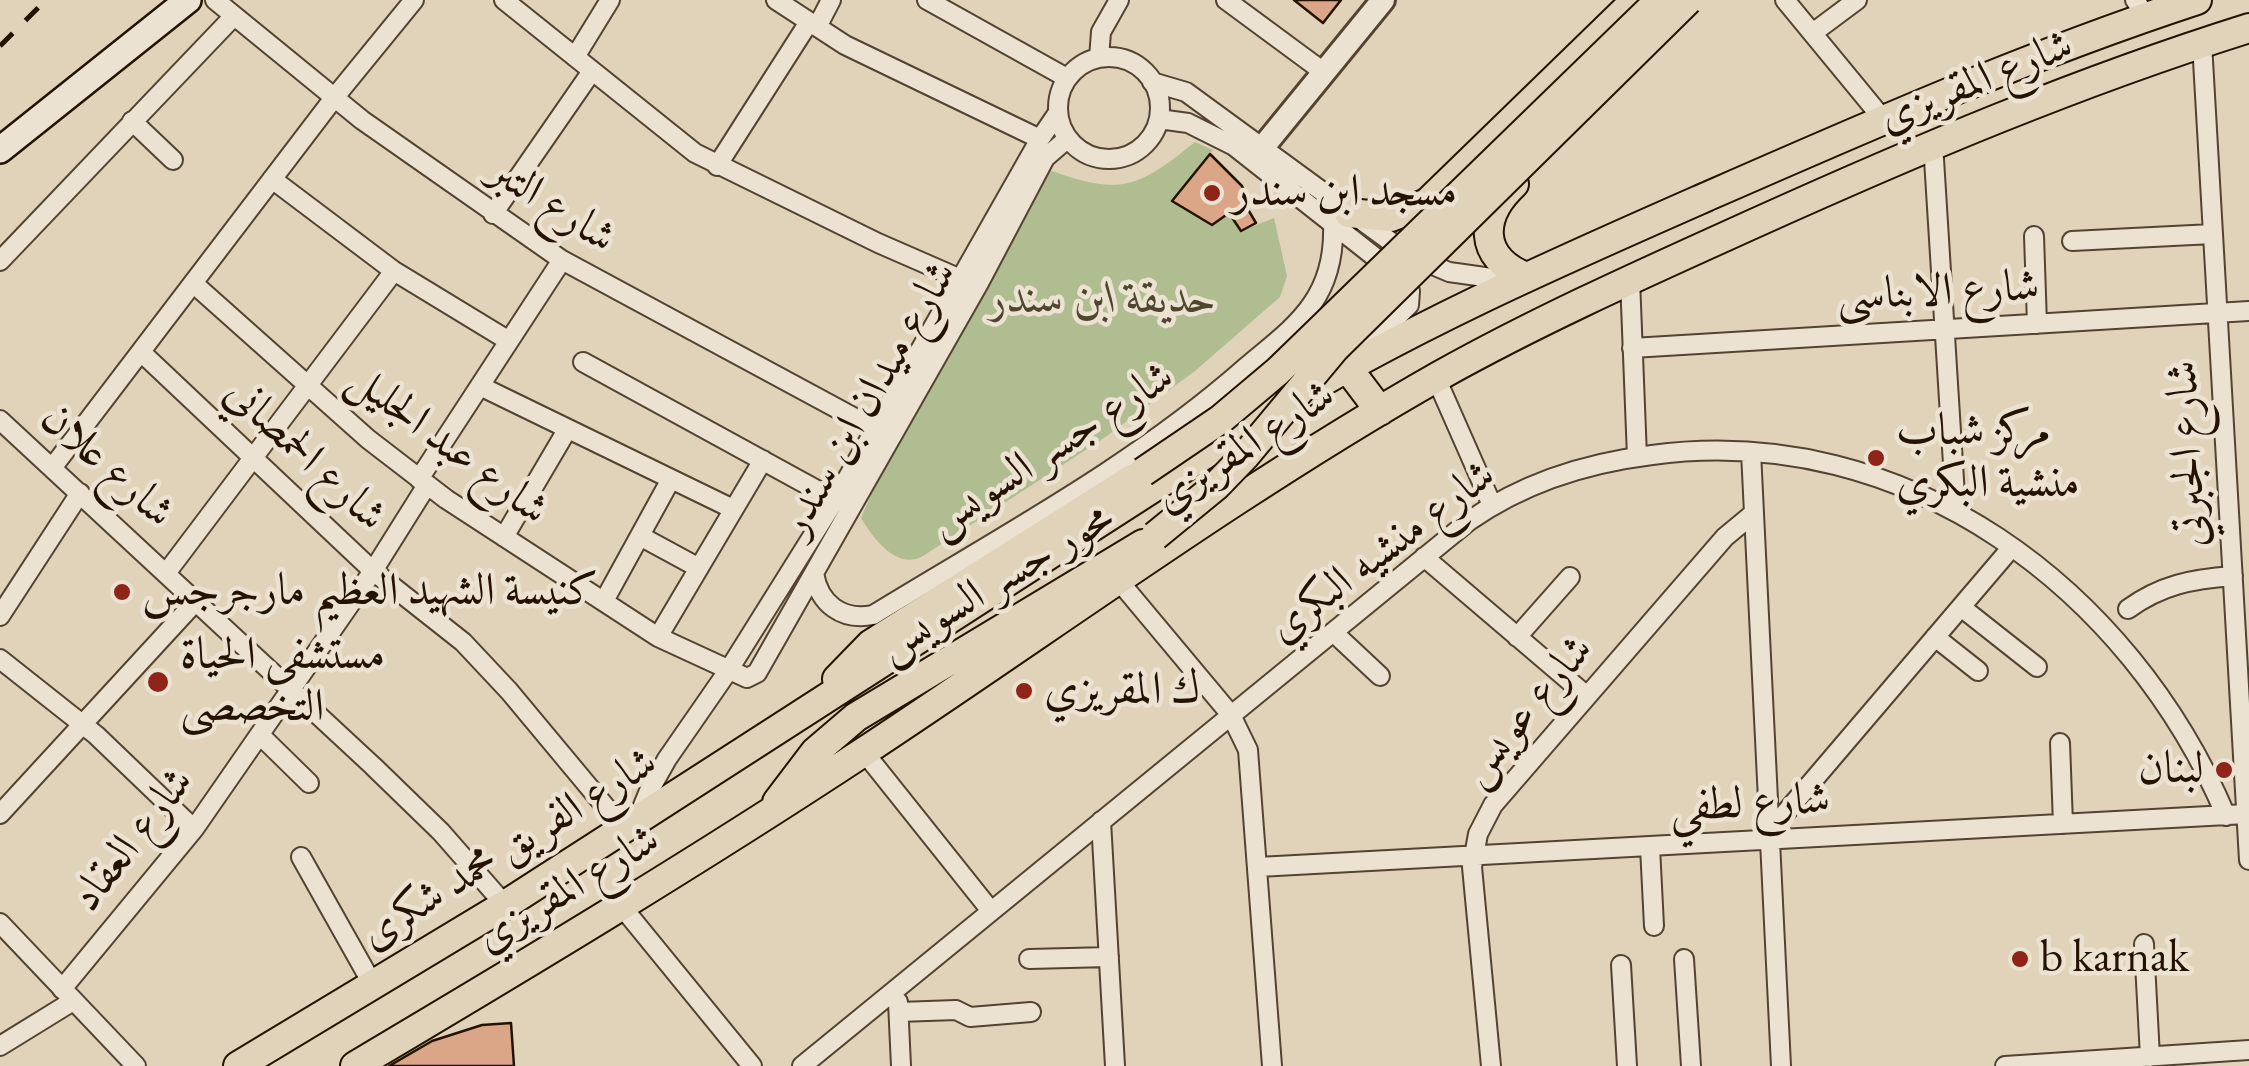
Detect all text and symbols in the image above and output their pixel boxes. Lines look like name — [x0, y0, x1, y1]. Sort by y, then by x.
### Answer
street label: شارع المقريزي — [1871, 19, 2081, 145]
street label: شارع التبر — [478, 144, 626, 266]
place label: مسجد ابن سندر — [1232, 166, 1457, 220]
marker: مسجد ابن سندر — [1201, 182, 1223, 204]
street label: شارع ميدان ابن سندر — [768, 252, 970, 546]
street label: شارع الابناسى — [1835, 260, 2041, 324]
park label: حديقة ابن سندر — [989, 273, 1217, 327]
street label: شارع جسر السويس — [918, 350, 1184, 550]
street label: شارع عبد الجليل — [337, 352, 559, 538]
street label: شارع الجبرتي — [2156, 359, 2220, 549]
street label: شارع الحمصاني — [213, 366, 397, 544]
street label: شارع المقريزي — [1144, 369, 1346, 525]
street label: شارع علان — [29, 392, 185, 540]
place label: مركز شباب منشية البكري — [1896, 405, 2080, 511]
marker: مركز شباب منشية البكري — [1865, 447, 1887, 469]
street label: شارع منشيه البكري — [1258, 449, 1506, 655]
street label: محور جسر السويس — [868, 491, 1124, 675]
place label: كنيسة الشهيد العظيم مارجرجس — [142, 565, 598, 619]
marker: كنيسة الشهيد العظيم مارجرجس — [111, 581, 133, 603]
street label: شارع عويس — [1448, 624, 1606, 798]
place label: مستشفى الحياة التخصصى — [180, 629, 385, 735]
place label: ك المقريزي — [1044, 664, 1200, 718]
marker: مستشفى الحياة التخصصى — [145, 669, 171, 695]
marker: ك المقريزي — [1013, 680, 1035, 702]
street label: شارع الفريق محمد شكرى — [350, 736, 668, 962]
place label: لبنان — [2138, 743, 2204, 797]
street label: شارع العقاد — [60, 757, 206, 923]
marker: لبنان — [2213, 759, 2235, 781]
street label: شارع لطفي — [1669, 773, 1831, 835]
street label: شارع المقريزي — [466, 813, 670, 965]
place label: b karnak — [2040, 932, 2189, 986]
marker: b karnak — [2009, 948, 2031, 970]

